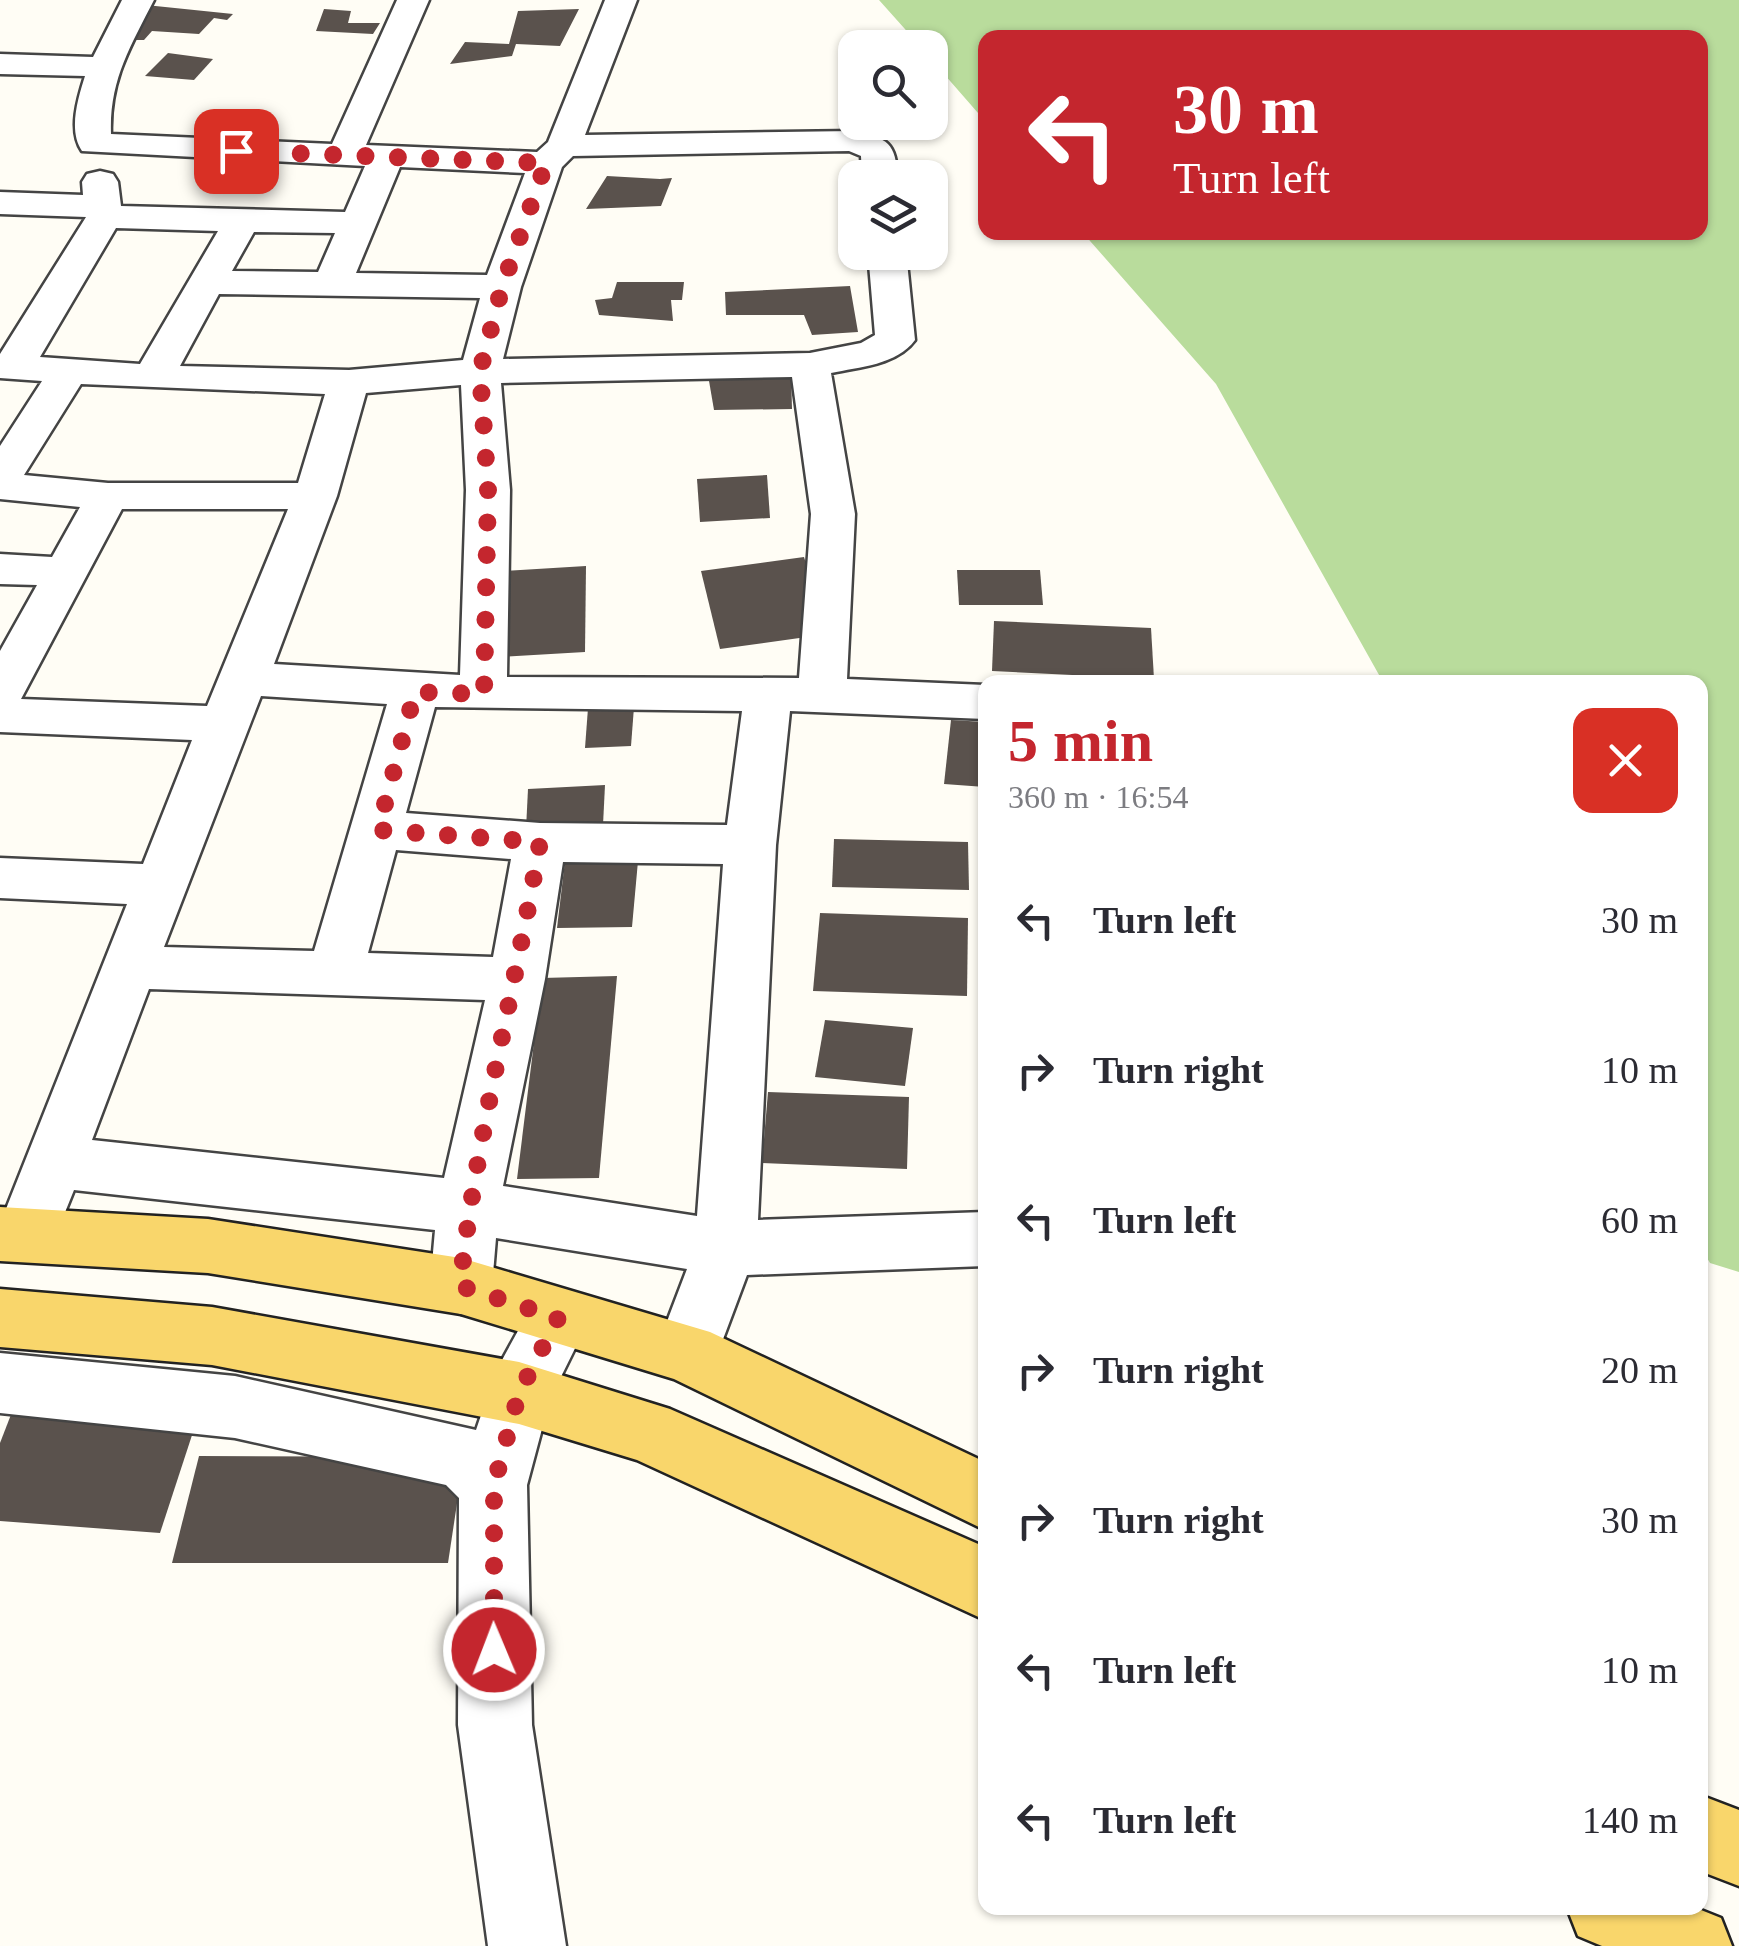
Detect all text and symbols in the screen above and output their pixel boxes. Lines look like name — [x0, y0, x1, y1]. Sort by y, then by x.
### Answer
map controls — [838, 30, 948, 270]
button: search — [838, 30, 948, 140]
icon: left — [1008, 70, 1138, 200]
text: 30 m — [1173, 71, 1319, 148]
pin — [194, 109, 279, 194]
icon: arrive — [209, 124, 264, 179]
text: Turn left — [1173, 153, 1330, 203]
button: layers — [838, 160, 948, 270]
text: 5 min — [1008, 708, 1153, 774]
button: close — [1573, 708, 1678, 813]
text: 360 m · 16:54 — [1008, 779, 1188, 815]
icon: left — [1008, 893, 1063, 948]
text: Turn left — [1093, 899, 1236, 941]
text: 30 m — [1601, 899, 1678, 941]
icon: right — [1008, 1043, 1063, 1098]
text: Turn right — [1093, 1049, 1264, 1091]
text: 10 m — [1601, 1049, 1678, 1091]
icon: left — [1008, 1193, 1063, 1248]
text: Turn left — [1093, 1199, 1236, 1241]
text: 60 m — [1601, 1199, 1678, 1241]
icon: right — [1008, 1343, 1063, 1398]
text: Turn right — [1093, 1349, 1264, 1391]
text: 20 m — [1601, 1349, 1678, 1391]
icon: right — [1008, 1493, 1063, 1548]
text: Turn right — [1093, 1499, 1264, 1541]
text: 30 m — [1601, 1499, 1678, 1541]
position arrow — [442, 1598, 546, 1702]
icon: left — [1008, 1643, 1063, 1698]
text: Turn left — [1093, 1649, 1236, 1691]
text: 10 m — [1601, 1649, 1678, 1691]
icon: left — [1008, 1793, 1063, 1848]
text: Turn left — [1093, 1799, 1236, 1841]
text: 140 m — [1582, 1799, 1678, 1841]

